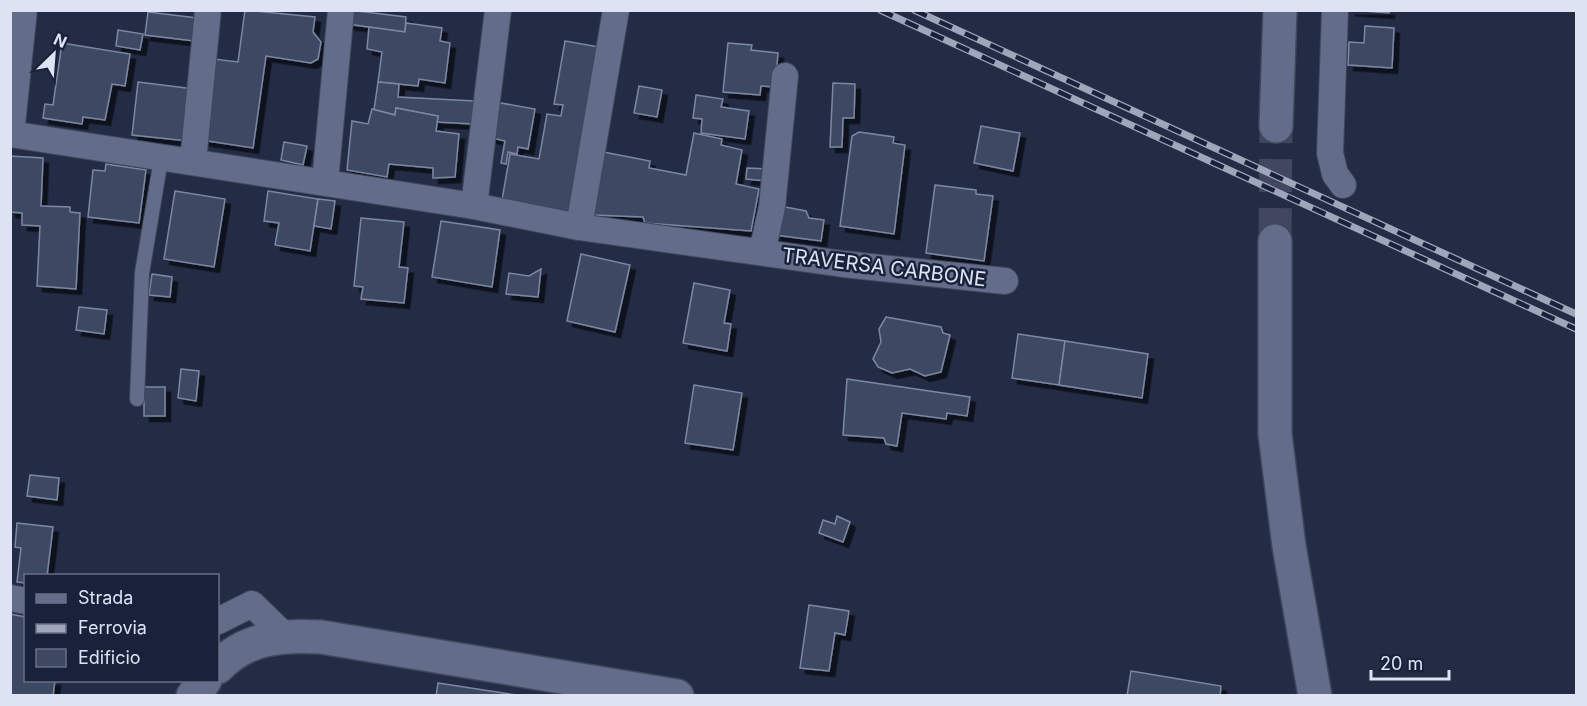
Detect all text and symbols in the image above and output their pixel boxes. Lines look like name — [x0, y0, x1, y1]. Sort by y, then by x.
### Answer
north arrow — [24, 24, 84, 84]
text: N — [51, 29, 70, 52]
street label: TRAVERSA CARBONE — [781, 243, 987, 291]
legend — [24, 574, 219, 682]
text: Strada — [78, 587, 133, 608]
text: Ferrovia — [78, 617, 147, 638]
scale bar — [1371, 643, 1449, 681]
text: Edificio — [78, 647, 141, 668]
text: 20 m — [1380, 653, 1423, 674]

